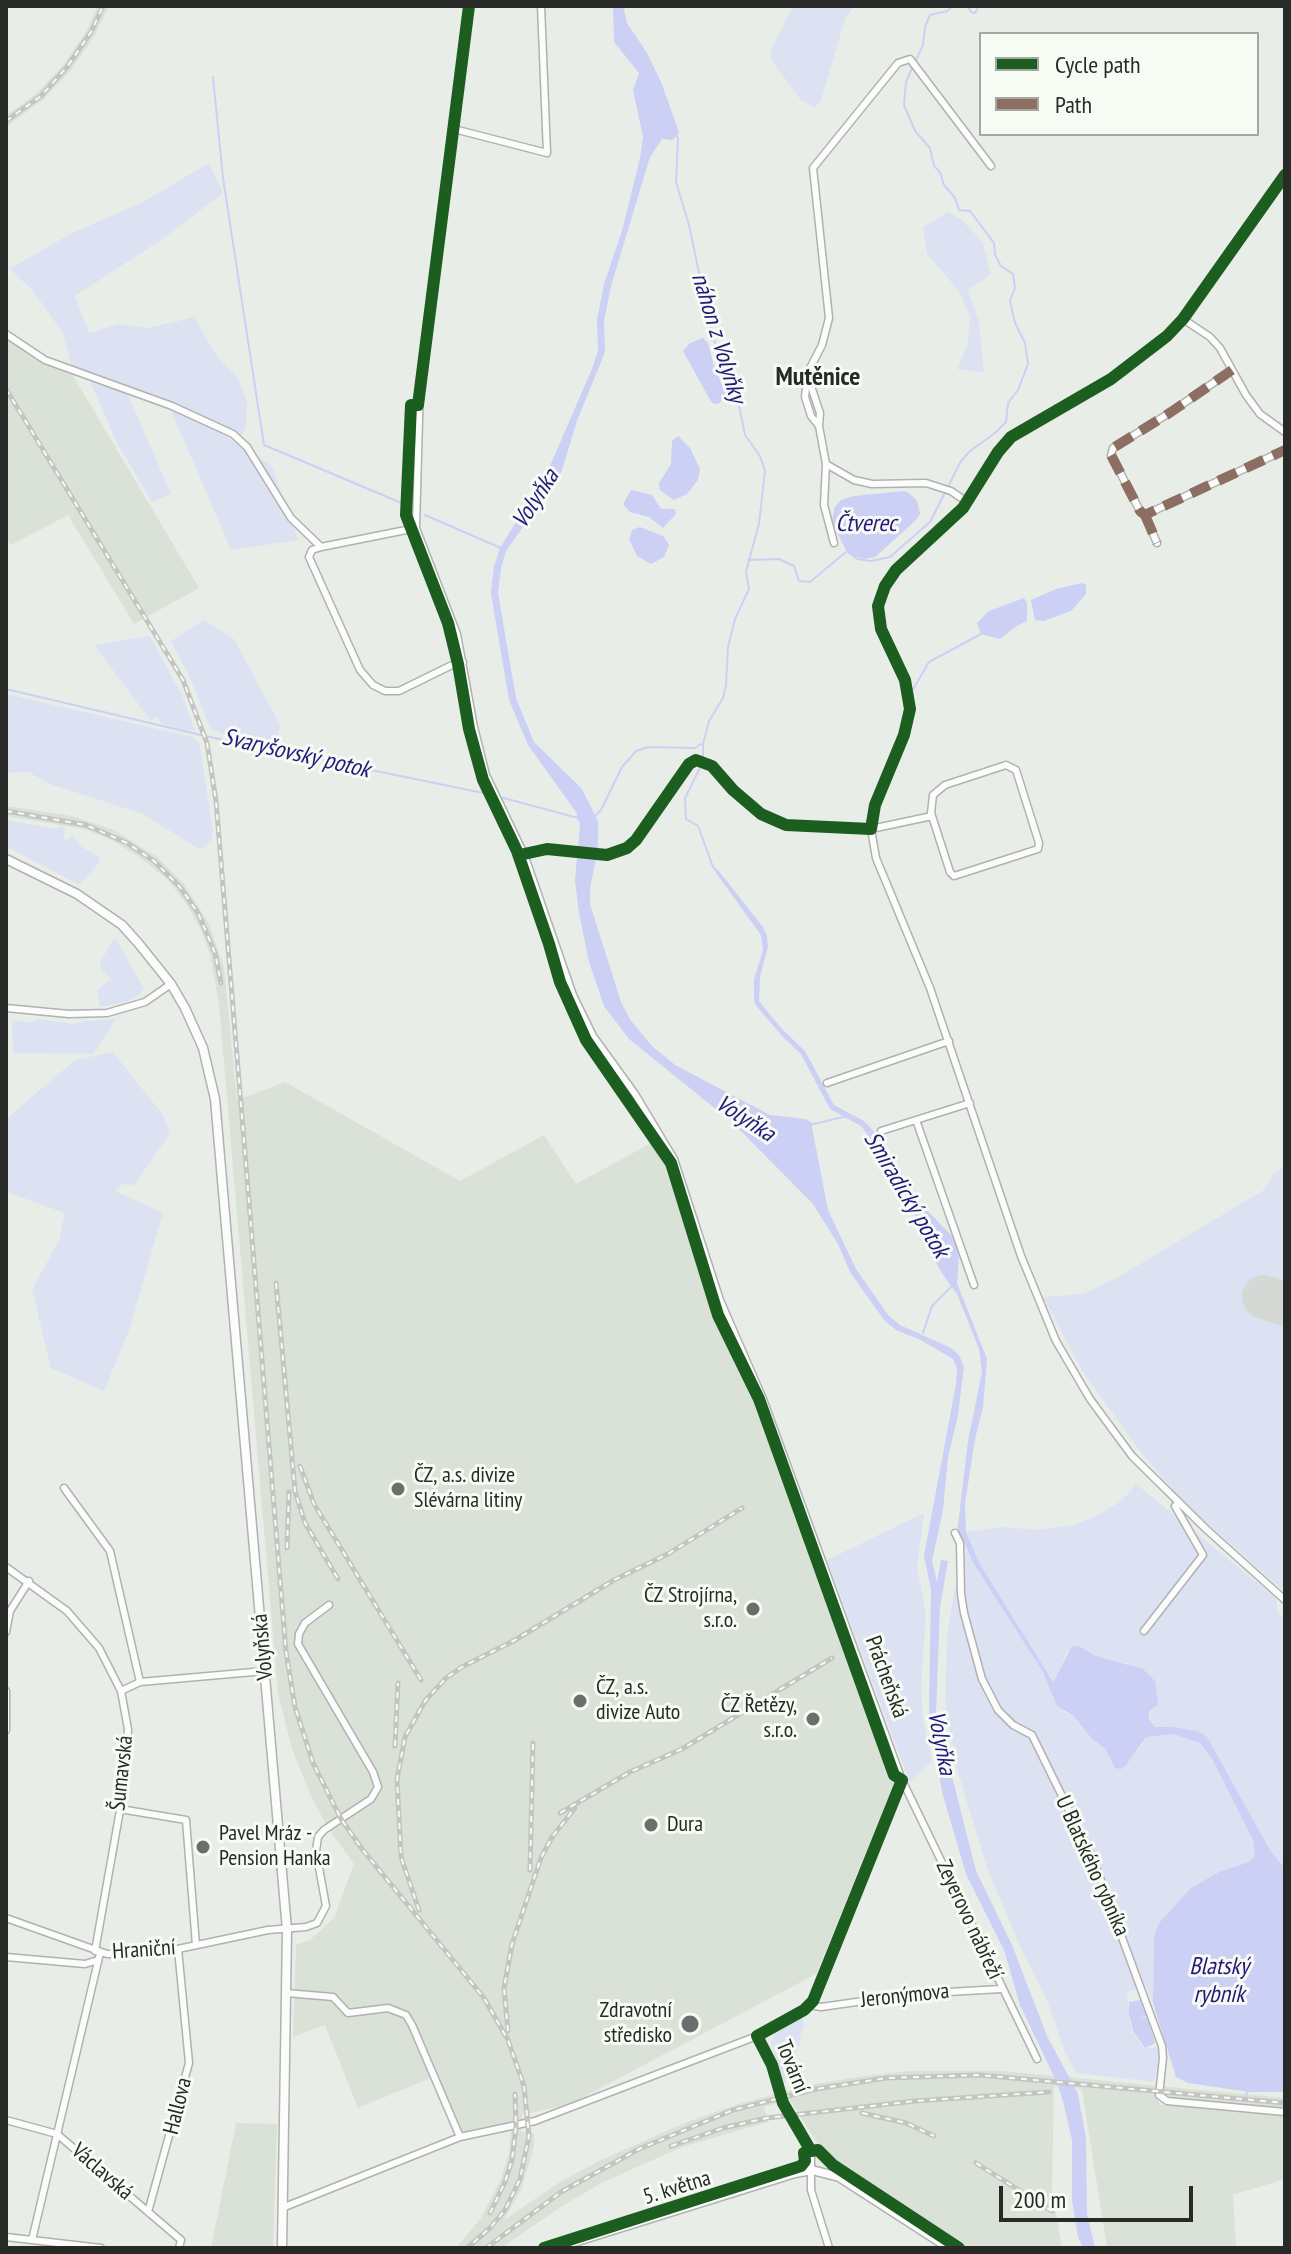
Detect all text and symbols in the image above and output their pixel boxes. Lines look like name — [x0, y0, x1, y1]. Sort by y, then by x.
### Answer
legend — [979, 32, 1259, 136]
text: Cycle path — [1055, 49, 1141, 80]
text: Path — [1055, 89, 1092, 120]
water label: náhon z Volyňky — [685, 270, 751, 406]
district label: Mutěnice — [776, 362, 860, 394]
water label: Volyňka — [506, 464, 566, 534]
water label: Čtverec — [836, 510, 896, 538]
water label: Svaryšovský potok — [219, 723, 373, 785]
water label: Volyňka — [710, 1089, 780, 1149]
water label: Smiradický potok — [857, 1127, 955, 1263]
place label: ČZ, a.s. divize Slévárna litiny — [414, 1463, 522, 1514]
marker: ČZ, a.s. divize Slévárna litiny — [389, 1480, 407, 1498]
place label: ČZ Strojírna, s.r.o. — [644, 1583, 737, 1634]
marker: ČZ Strojírna, s.r.o. — [744, 1600, 762, 1618]
street label: Volyňská — [247, 1613, 279, 1681]
street label: Prácheňská — [859, 1632, 913, 1722]
place label: ČZ, a.s. divize Auto — [596, 1675, 680, 1726]
marker: ČZ, a.s. divize Auto — [571, 1692, 589, 1710]
place label: ČZ Řetězy, s.r.o. — [721, 1693, 797, 1744]
water label: Volyňka — [921, 1709, 961, 1777]
marker: ČZ Řetězy, s.r.o. — [804, 1710, 822, 1728]
street label: Šumavská — [105, 1734, 139, 1812]
street label: U Blatského rybníka — [1049, 1792, 1135, 1940]
place label: Dura — [667, 1812, 703, 1838]
marker: Dura — [642, 1816, 660, 1834]
place label: Pavel Mráz - Pension Hanka — [219, 1821, 331, 1872]
marker: Pavel Mráz - Pension Hanka — [194, 1838, 212, 1856]
street label: Zeyerovo nábřeží — [930, 1856, 1008, 1984]
street label: Hraniční — [111, 1935, 177, 1965]
water label: Blatský rybník — [1189, 1953, 1249, 2009]
street label: Jeronýmova — [859, 1978, 951, 2014]
place label: Zdravotní středisko — [599, 1998, 672, 2050]
marker: Zdravotní středisko — [679, 2013, 701, 2035]
street label: Tovární — [770, 2037, 814, 2097]
street label: Hallova — [158, 2075, 198, 2137]
street label: Václavská — [66, 2138, 138, 2206]
street label: 5. května — [640, 2165, 714, 2211]
scale bar — [1003, 2170, 1197, 2220]
text: 200 m — [1013, 2184, 1066, 2215]

